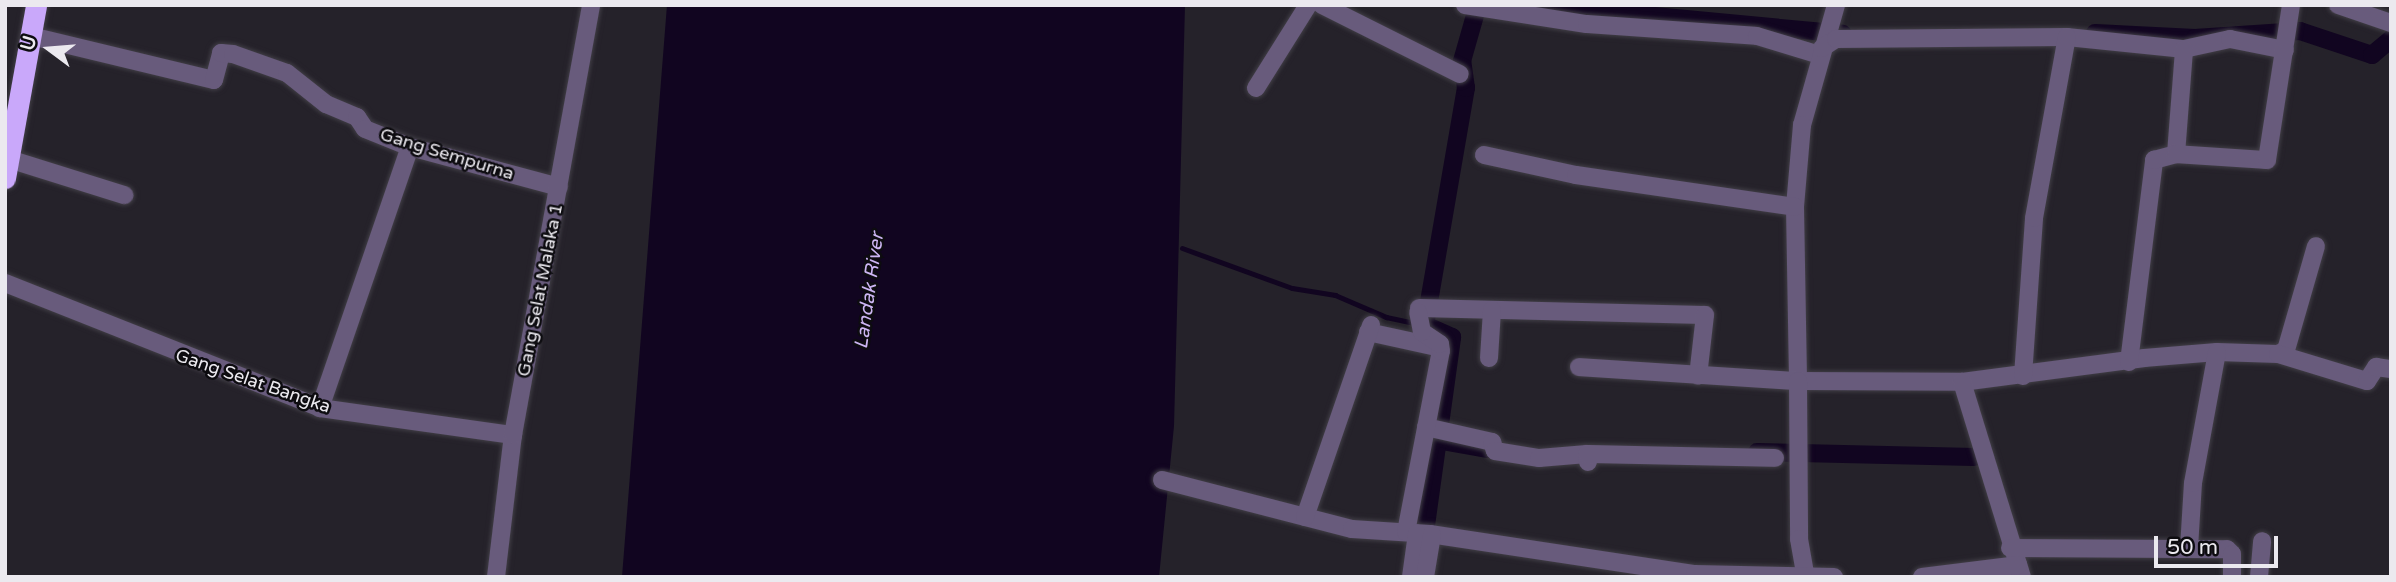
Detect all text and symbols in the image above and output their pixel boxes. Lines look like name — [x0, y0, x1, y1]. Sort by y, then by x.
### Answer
north arrow — [14, 14, 84, 84]
text: U — [16, 33, 41, 53]
street label: Gang Sempurna — [377, 123, 517, 185]
street label: Gang Selat Malaka 1 — [513, 202, 567, 378]
water label: Landak River — [851, 231, 889, 351]
street label: Gang Selat Bangka — [173, 344, 333, 418]
scale bar — [2158, 522, 2282, 566]
text: 50 m — [2167, 535, 2218, 560]

